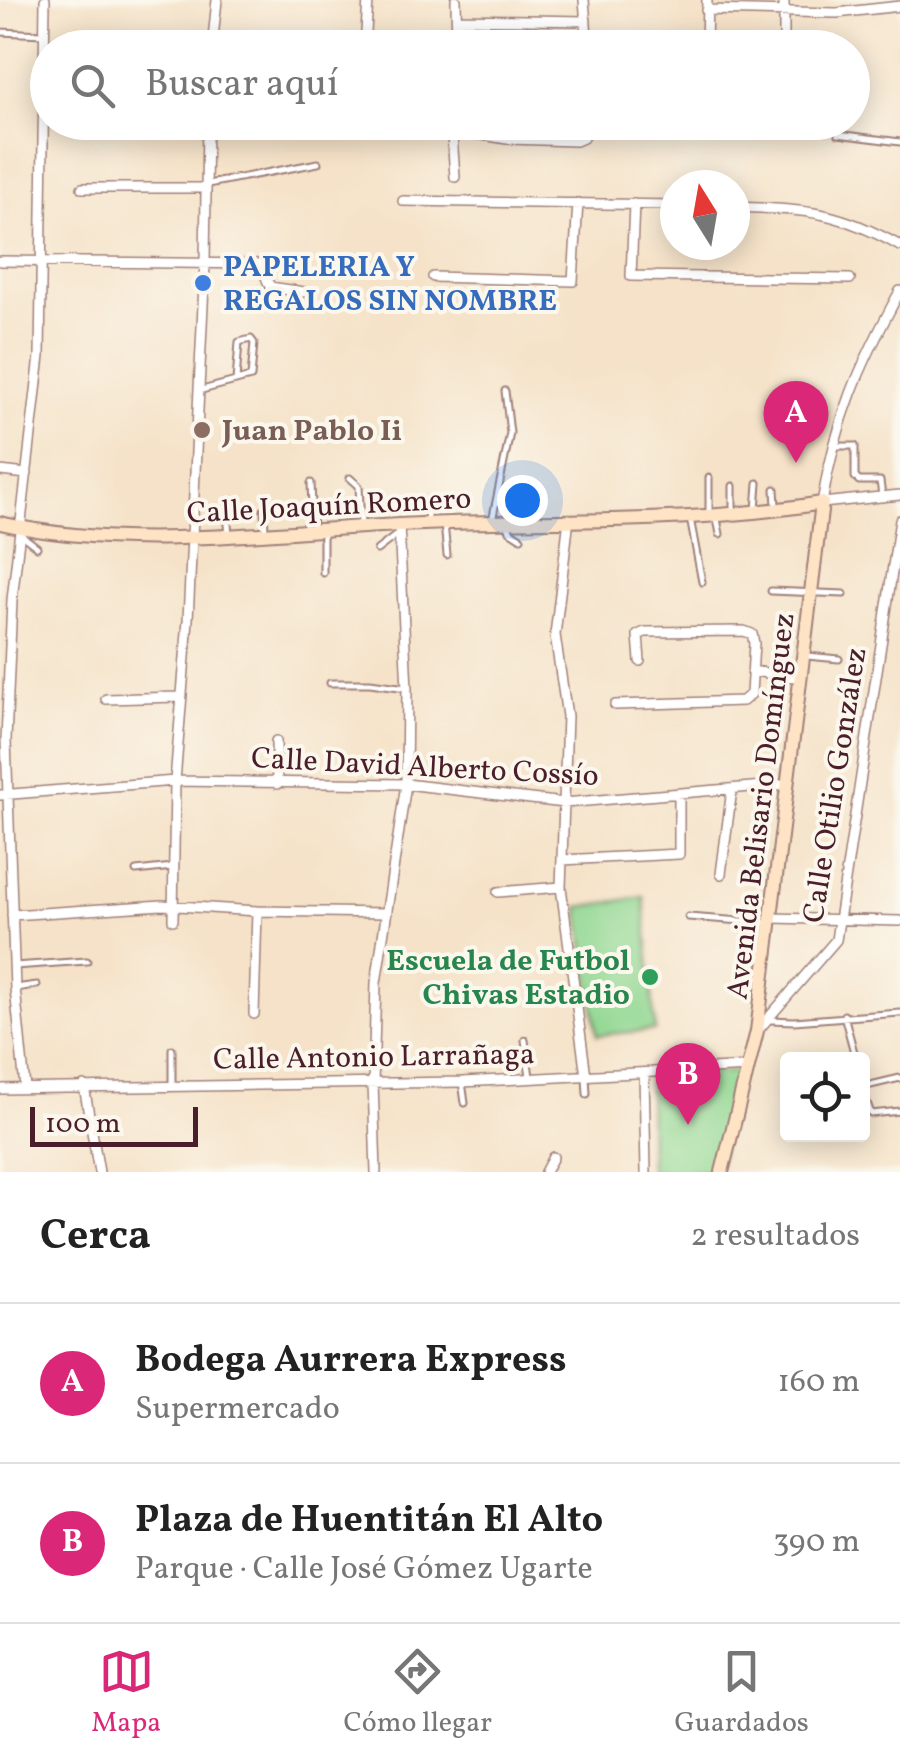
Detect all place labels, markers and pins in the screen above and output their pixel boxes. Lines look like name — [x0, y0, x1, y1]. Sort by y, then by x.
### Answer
place label: PAPELERIA Y REGALOS SIN NOMBRE — [223, 247, 557, 323]
marker: PAPELERIA Y REGALOS SIN NOMBRE — [192, 272, 214, 294]
pin: A — [764, 380, 828, 463]
place label: Juan Pablo Ii — [221, 411, 402, 453]
marker: Juan Pablo Ii — [191, 419, 213, 441]
place label: Escuela de Futbol Chivas Estadio — [386, 941, 630, 1017]
marker: Escuela de Futbol Chivas Estadio — [639, 966, 661, 988]
pin: B — [656, 1042, 720, 1125]

